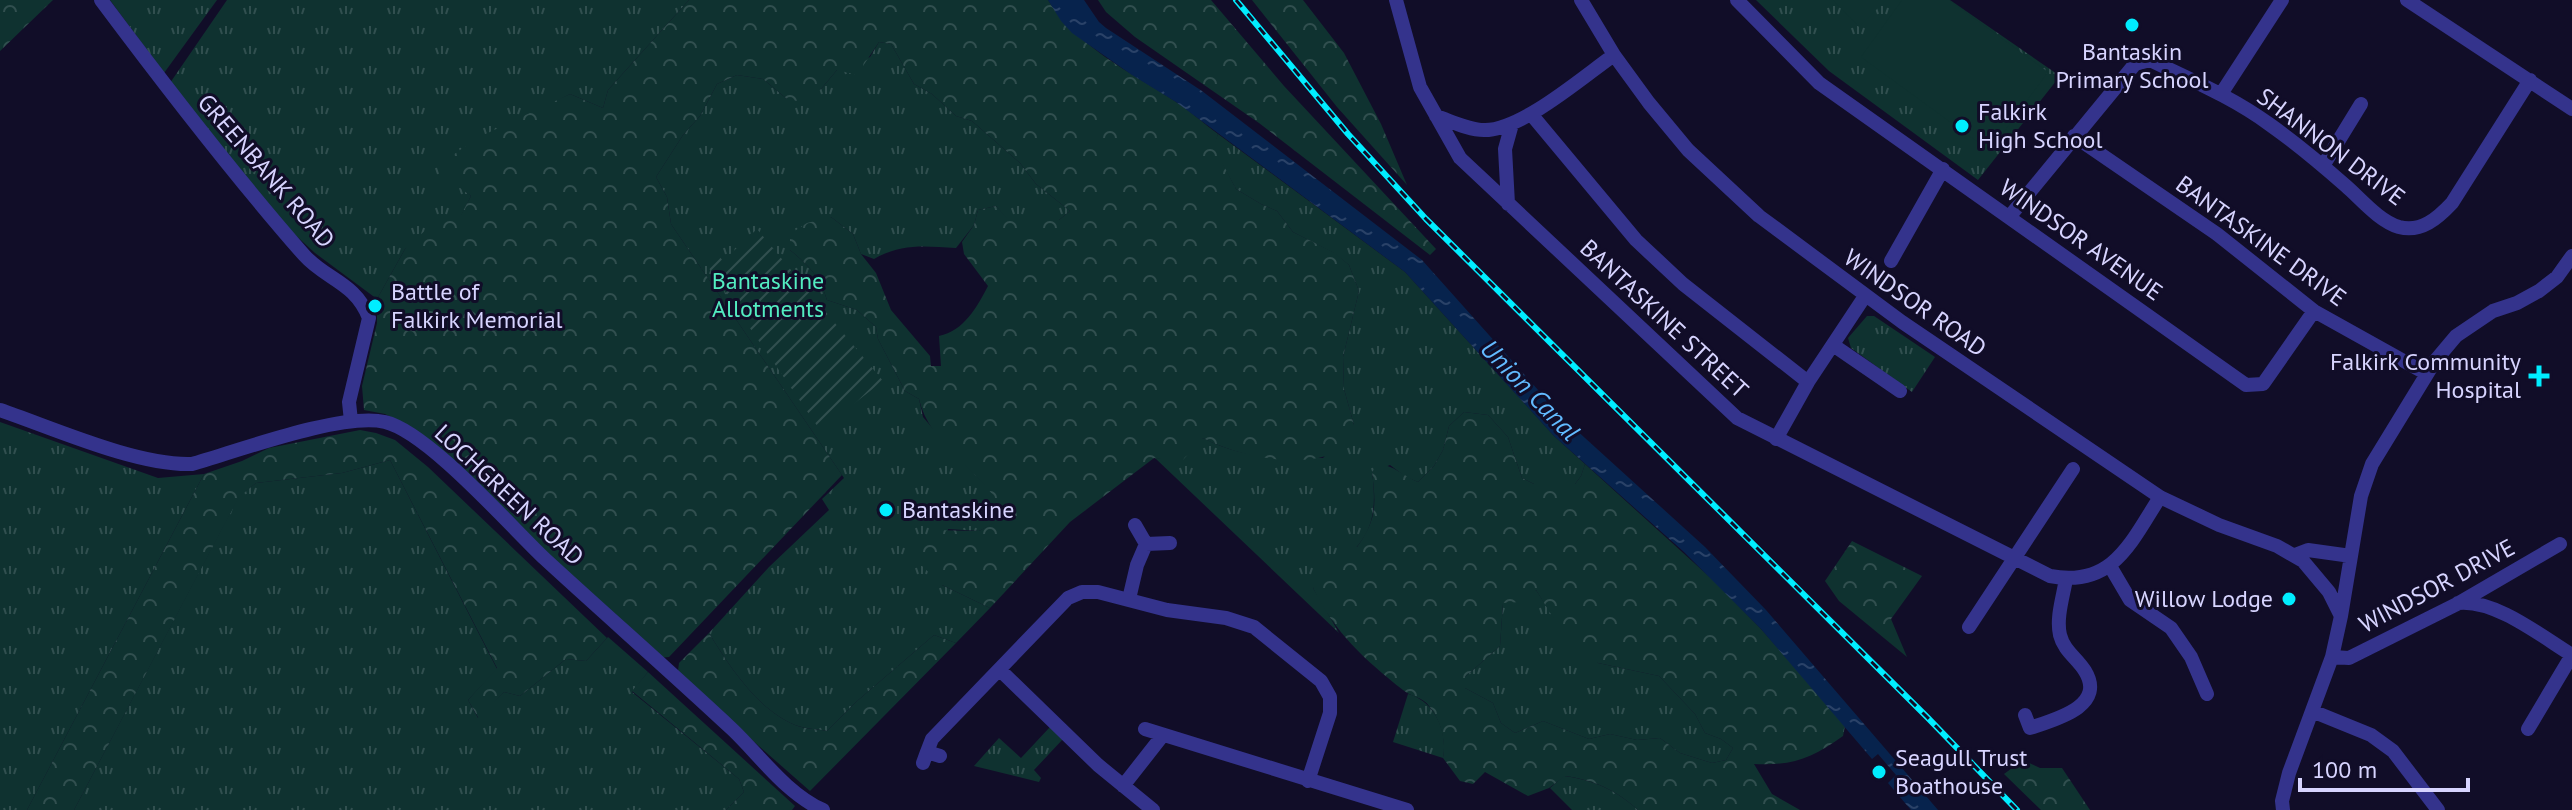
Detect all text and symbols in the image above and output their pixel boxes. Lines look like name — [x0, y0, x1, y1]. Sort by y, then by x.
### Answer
marker: Bantaskin Primary School — [2123, 16, 2141, 34]
place label: Bantaskin Primary School — [2056, 36, 2208, 95]
street label: SHANNON DRIVE — [2251, 81, 2412, 212]
street label: GREENBANK ROAD — [191, 87, 342, 254]
place label: Falkirk High School — [1978, 96, 2102, 155]
marker: Falkirk High School — [1953, 117, 1971, 135]
street label: BANTASKINE DRIVE — [2170, 168, 2353, 313]
street label: WINDSOR AVENUE — [1994, 172, 2169, 307]
street label: BANTASKINE STREET — [1574, 233, 1755, 405]
street label: WINDSOR ROAD — [1838, 242, 1993, 363]
park label: Bantaskine Allotments — [712, 265, 824, 324]
place label: Battle of Falkirk Memorial — [391, 276, 563, 335]
marker: Battle of Falkirk Memorial — [366, 297, 384, 315]
water label: Union Canal — [1474, 332, 1587, 447]
place label: Falkirk Community Hospital — [2330, 346, 2521, 405]
marker: Falkirk Community Hospital — [2528, 365, 2550, 387]
street label: LOCHGREEN ROAD — [428, 417, 591, 572]
place label: Bantaskine — [902, 494, 1014, 525]
marker: Bantaskine — [877, 501, 895, 519]
street label: WINDSOR DRIVE — [2354, 531, 2520, 640]
place label: Willow Lodge — [2135, 583, 2273, 614]
marker: Willow Lodge — [2280, 590, 2298, 608]
place label: Seagull Trust Boathouse — [1895, 742, 2027, 801]
scale bar — [2300, 742, 2468, 792]
text: 100 m — [2312, 754, 2377, 785]
marker: Seagull Trust Boathouse — [1870, 763, 1888, 781]

